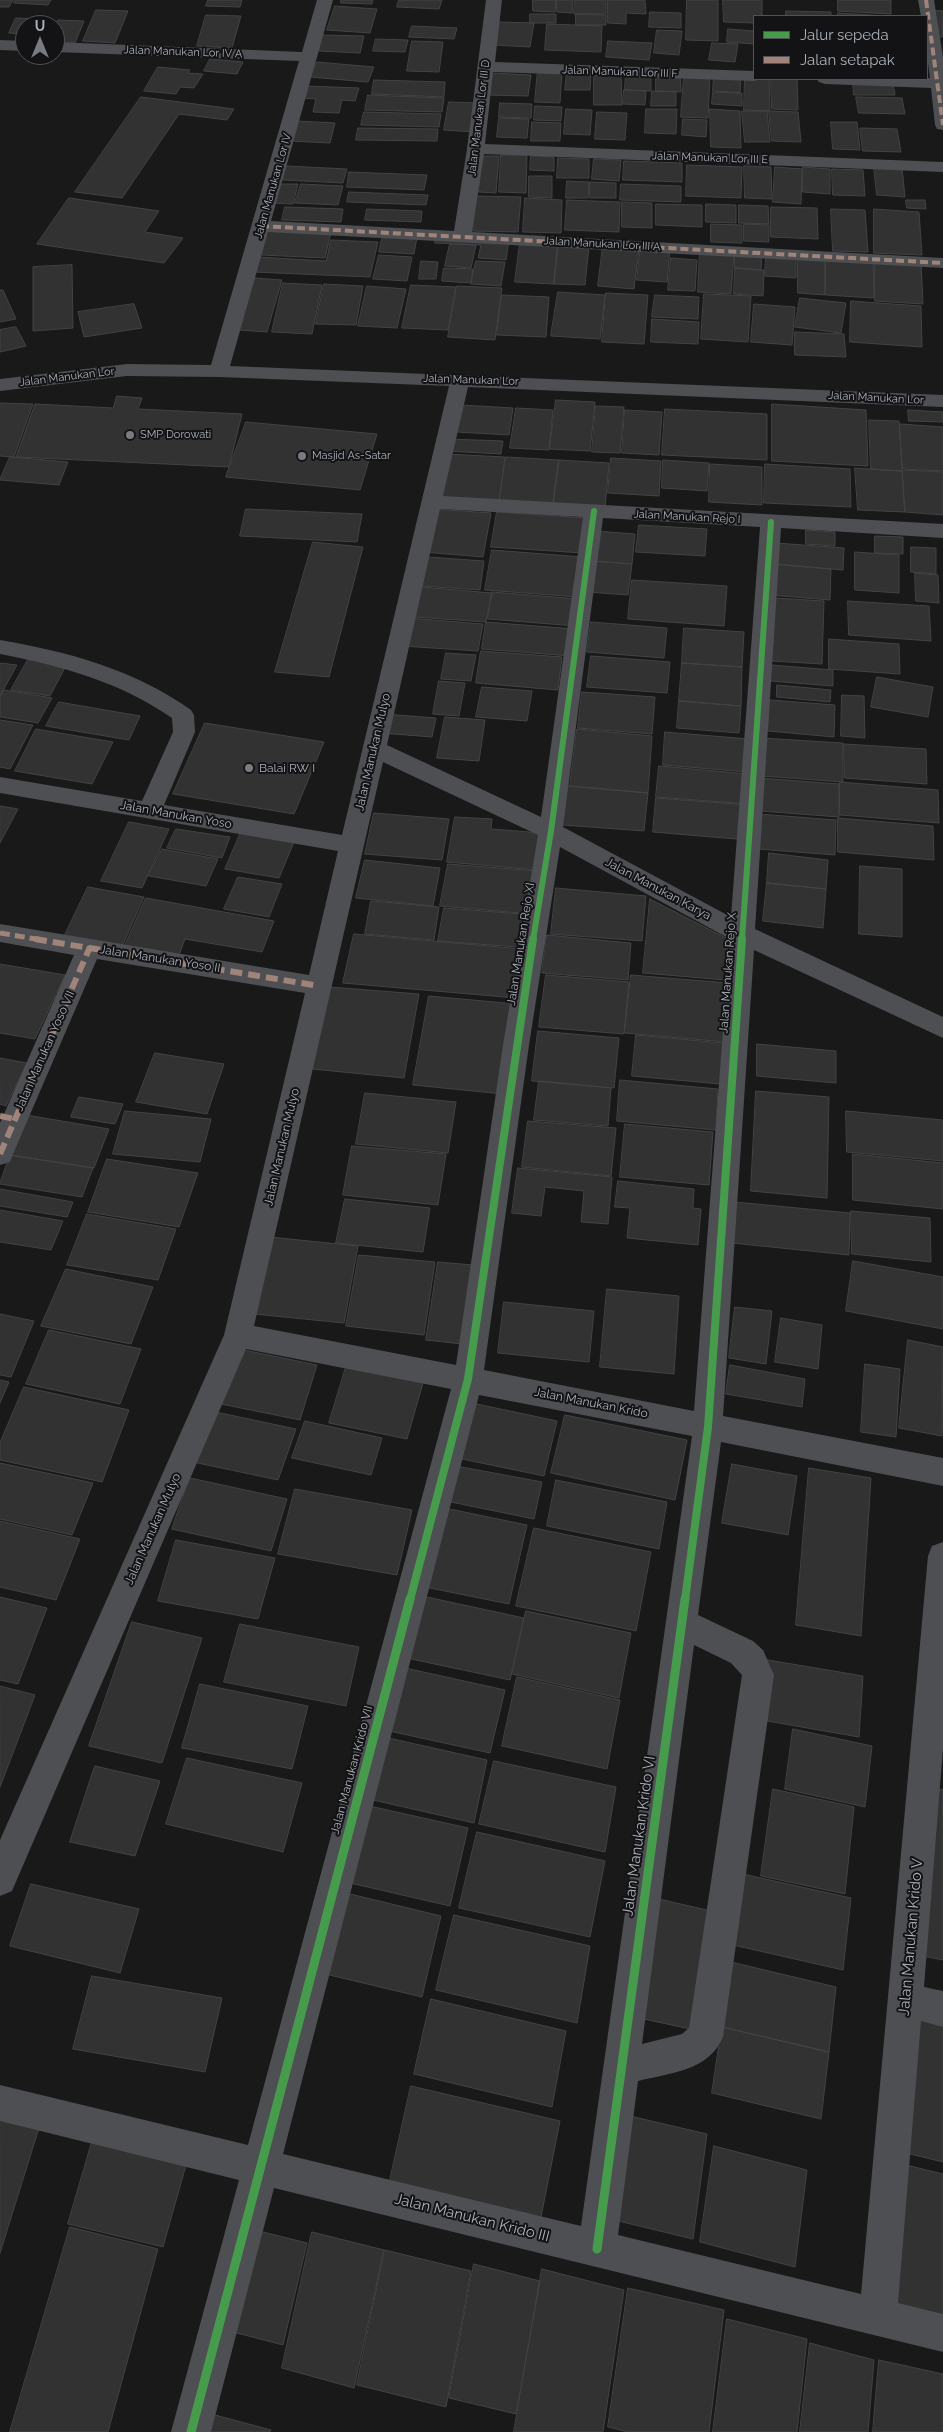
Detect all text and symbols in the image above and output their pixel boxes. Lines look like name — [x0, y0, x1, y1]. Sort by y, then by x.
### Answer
north arrow — [15, 15, 65, 65]
legend — [753, 15, 928, 80]
text: U — [35, 18, 45, 34]
text: Jalur sepeda — [800, 26, 889, 44]
street label: Jalan Manukan Lor IV A — [123, 43, 243, 61]
text: Jalan setapak — [800, 51, 895, 69]
street label: Jalan Manukan Lor III D — [465, 59, 493, 177]
street label: Jalan Manukan Lor III F — [562, 63, 678, 81]
street label: Jalan Manukan Lor IV — [252, 132, 294, 240]
street label: Jalan Manukan Lor III E — [652, 149, 768, 167]
street label: Jalan Manukan Lor III A — [543, 234, 661, 254]
street label: Jalan Manukan Lor — [19, 365, 115, 389]
street label: Jalan Manukan Lor — [423, 372, 519, 388]
street label: Jalan Manukan Lor — [828, 389, 924, 407]
place label: SMP Dorowati — [140, 428, 211, 442]
marker: SMP Dorowati — [124, 429, 136, 441]
place label: Masjid As-Satar — [312, 449, 391, 463]
marker: Masjid As-Satar — [296, 450, 308, 462]
street label: Jalan Manukan Rejo I — [633, 508, 741, 526]
street label: Jalan Manukan Mulyo — [352, 692, 394, 812]
place label: Balai RW I — [259, 761, 315, 775]
marker: Balai RW I — [243, 762, 255, 774]
street label: Jalan Manukan Yoso — [119, 798, 233, 832]
street label: Jalan Manukan Karya — [603, 855, 713, 923]
street label: Jalan Manukan Rejo XI — [504, 882, 538, 1006]
street label: Jalan Manukan Rejo X — [717, 912, 739, 1034]
street label: Jalan Manukan Yoso II — [99, 942, 221, 976]
street label: Jalan Manukan Yoso VII — [12, 989, 78, 1113]
street label: Jalan Manukan Mulyo — [261, 1087, 303, 1207]
street label: Jalan Manukan Krido — [533, 1385, 649, 1421]
street label: Jalan Manukan Mulyo — [122, 1471, 184, 1587]
street label: Jalan Manukan Krido VII — [328, 1704, 376, 1836]
street label: Jalan Manukan Krido VI — [619, 1755, 659, 1917]
street label: Jalan Manukan Krido V — [895, 1857, 927, 2017]
street label: Jalan Manukan Krido III — [393, 2190, 551, 2246]

